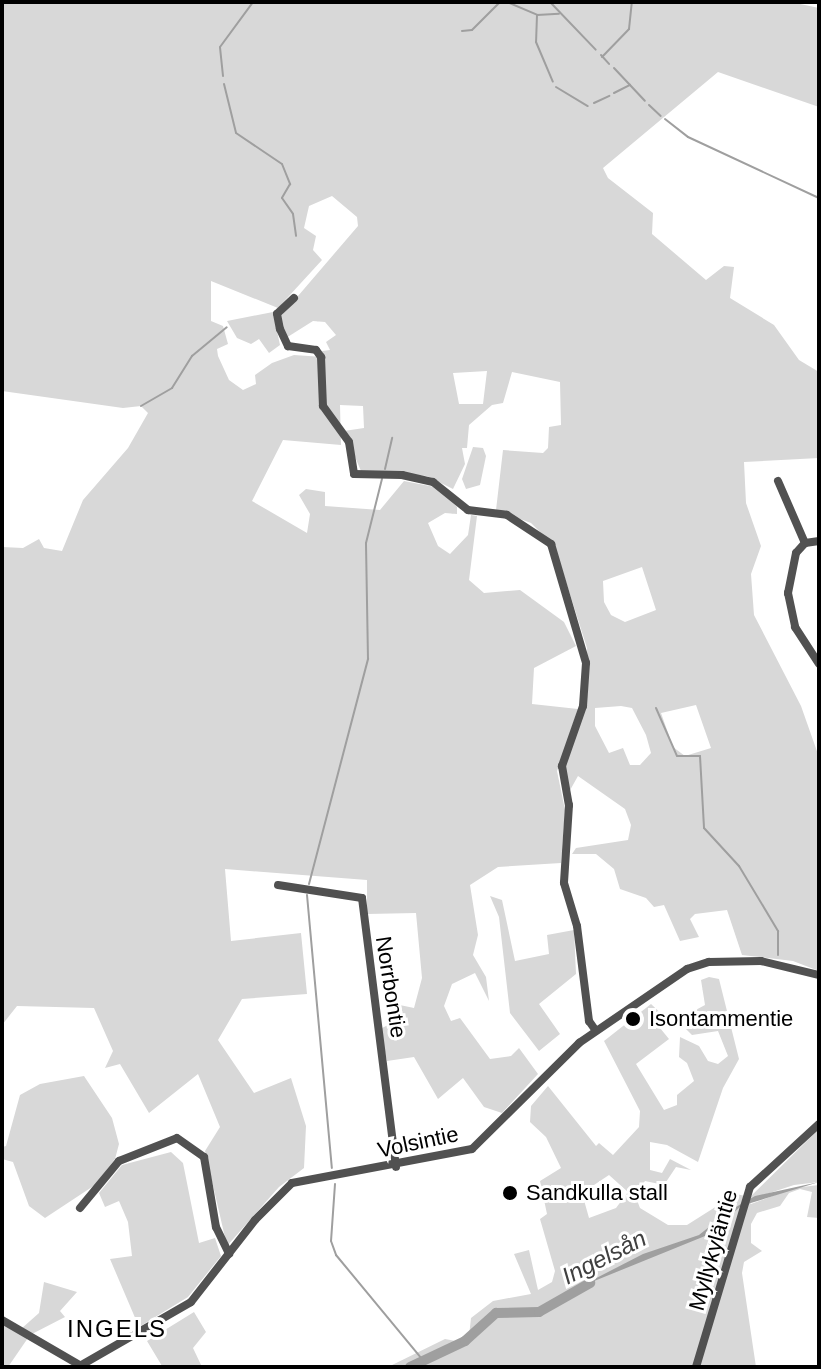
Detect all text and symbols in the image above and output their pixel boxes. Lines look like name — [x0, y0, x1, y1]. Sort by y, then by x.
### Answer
street label: Norrbontie — [370, 934, 412, 1040]
place label: Isontammentie — [649, 1006, 793, 1032]
marker: Isontammentie — [624, 1010, 642, 1028]
street label: Volsintie — [375, 1121, 461, 1163]
place label: Sandkulla stall — [526, 1180, 668, 1206]
marker: Sandkulla stall — [501, 1184, 519, 1202]
street label: Myllykyläntie — [683, 1186, 743, 1314]
water label: Ingelsån — [557, 1224, 651, 1290]
district label: INGELS — [67, 1315, 167, 1343]

